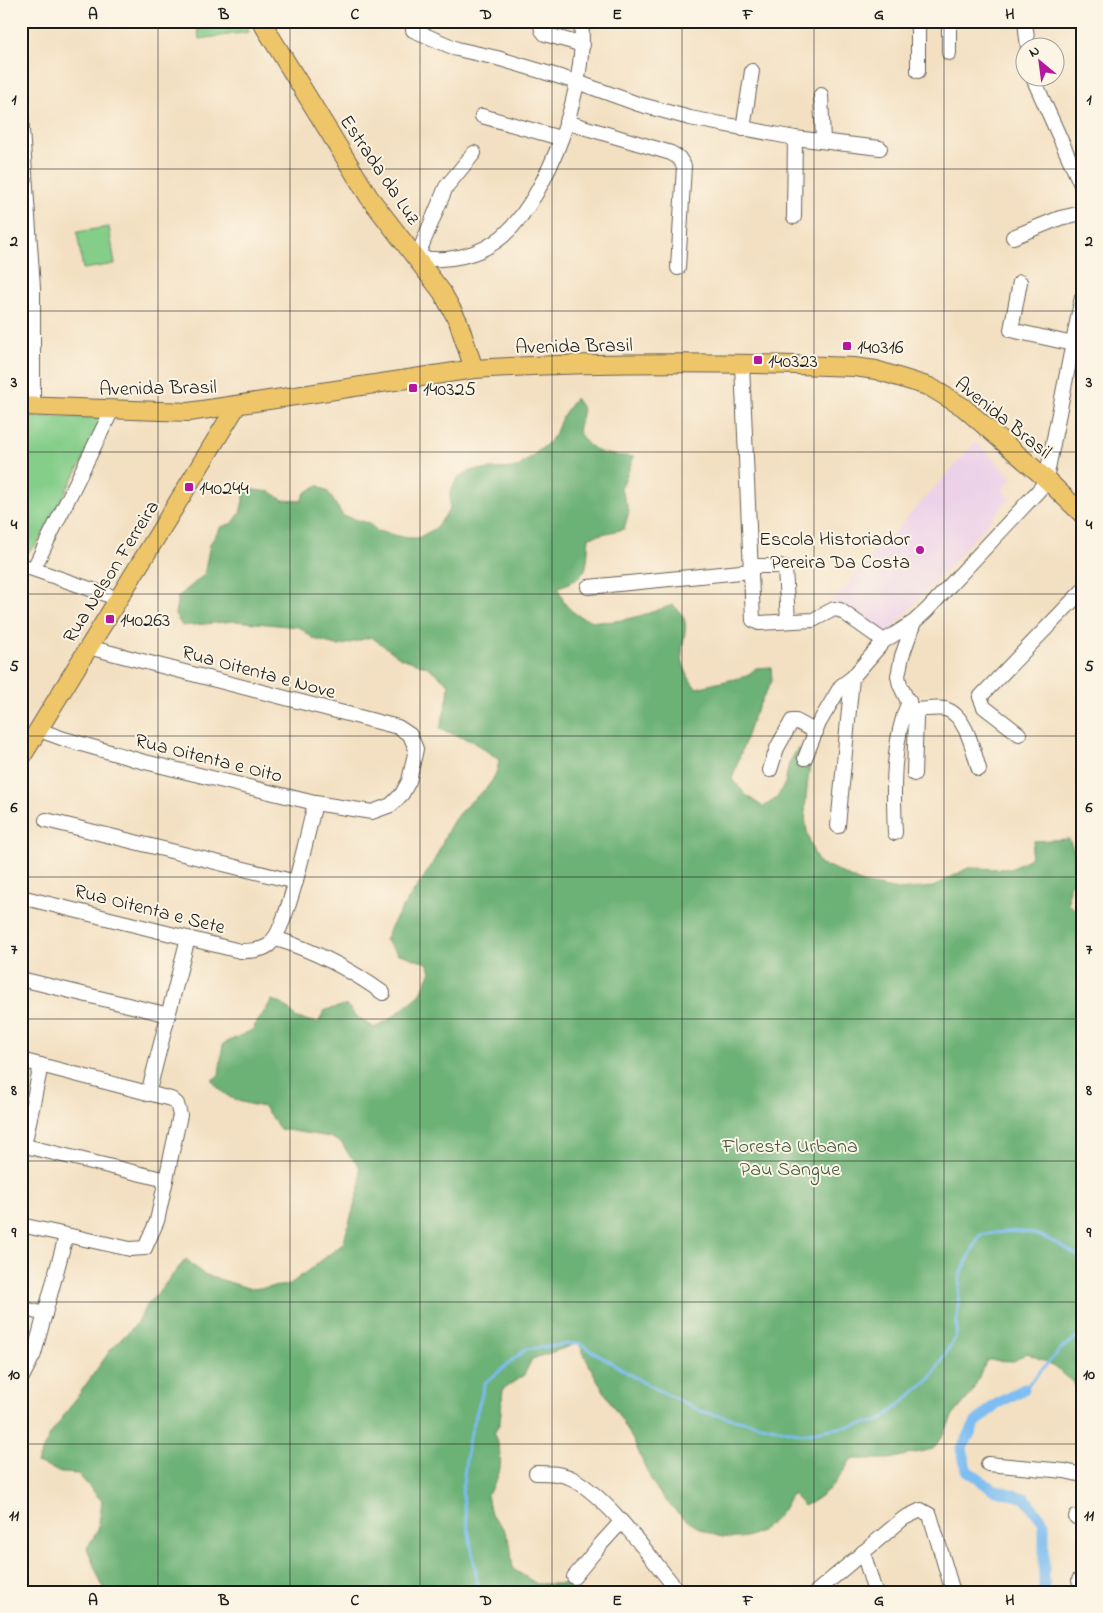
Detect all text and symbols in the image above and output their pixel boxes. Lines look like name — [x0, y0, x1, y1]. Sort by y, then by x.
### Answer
text: A — [88, 3, 98, 27]
text: B — [218, 3, 230, 27]
text: C — [351, 3, 360, 27]
text: D — [479, 3, 492, 27]
text: E — [612, 3, 622, 27]
text: F — [742, 3, 754, 27]
text: G — [874, 3, 884, 27]
text: H — [1005, 3, 1015, 27]
north arrow — [1016, 38, 1066, 88]
text: N — [1025, 40, 1044, 63]
text: 1 — [11, 88, 17, 112]
text: 1 — [1086, 88, 1092, 112]
street label: Estrada da Luz — [331, 110, 427, 232]
text: 2 — [9, 230, 18, 254]
text: 2 — [1084, 230, 1093, 254]
street label: Avenida Brasil — [515, 332, 633, 363]
place label: 140316 — [857, 334, 904, 363]
marker: 140316 — [841, 340, 853, 352]
place label: 140323 — [768, 348, 818, 377]
marker: 140323 — [752, 354, 764, 366]
text: 3 — [10, 371, 18, 395]
street label: Avenida Brasil — [948, 371, 1057, 467]
text: 3 — [1085, 371, 1093, 395]
street label: Avenida Brasil — [99, 374, 217, 405]
place label: 140325 — [423, 376, 476, 405]
marker: 140325 — [407, 382, 419, 394]
place label: 140244 — [199, 475, 249, 504]
marker: 140244 — [183, 481, 195, 493]
street label: Rua Nelson Ferreira — [57, 495, 168, 649]
text: 4 — [10, 513, 18, 537]
text: 4 — [1085, 513, 1093, 537]
place label: Escola Historiador Pereira Da Costa — [759, 526, 911, 578]
marker: Escola Historiador Pereira Da Costa — [914, 544, 926, 556]
place label: 140263 — [120, 607, 170, 636]
marker: 140263 — [104, 613, 116, 625]
street label: Rua Oitenta e Nove — [178, 639, 339, 708]
text: 5 — [9, 655, 19, 679]
text: 5 — [1084, 655, 1094, 679]
street label: Rua Oitenta e Oito — [132, 727, 285, 792]
text: 6 — [9, 796, 18, 820]
text: 6 — [1084, 796, 1093, 820]
street label: Rua Oitenta e Sete — [71, 878, 228, 943]
text: 7 — [11, 938, 18, 962]
text: 7 — [1086, 938, 1093, 962]
text: 8 — [10, 1079, 17, 1103]
text: 8 — [1085, 1079, 1092, 1103]
park label: Floresta Urbana Pau Sangue — [721, 1133, 858, 1186]
text: 9 — [11, 1221, 17, 1245]
text: 9 — [1086, 1221, 1092, 1245]
text: 10 — [8, 1363, 20, 1387]
text: 10 — [1083, 1363, 1095, 1387]
text: 11 — [9, 1504, 20, 1528]
text: 11 — [1084, 1504, 1095, 1528]
text: A — [88, 1589, 98, 1613]
text: B — [218, 1589, 230, 1613]
text: C — [351, 1589, 360, 1613]
text: D — [479, 1589, 492, 1613]
text: E — [612, 1589, 622, 1613]
text: F — [742, 1589, 754, 1613]
text: G — [874, 1589, 884, 1613]
text: H — [1005, 1589, 1015, 1613]

